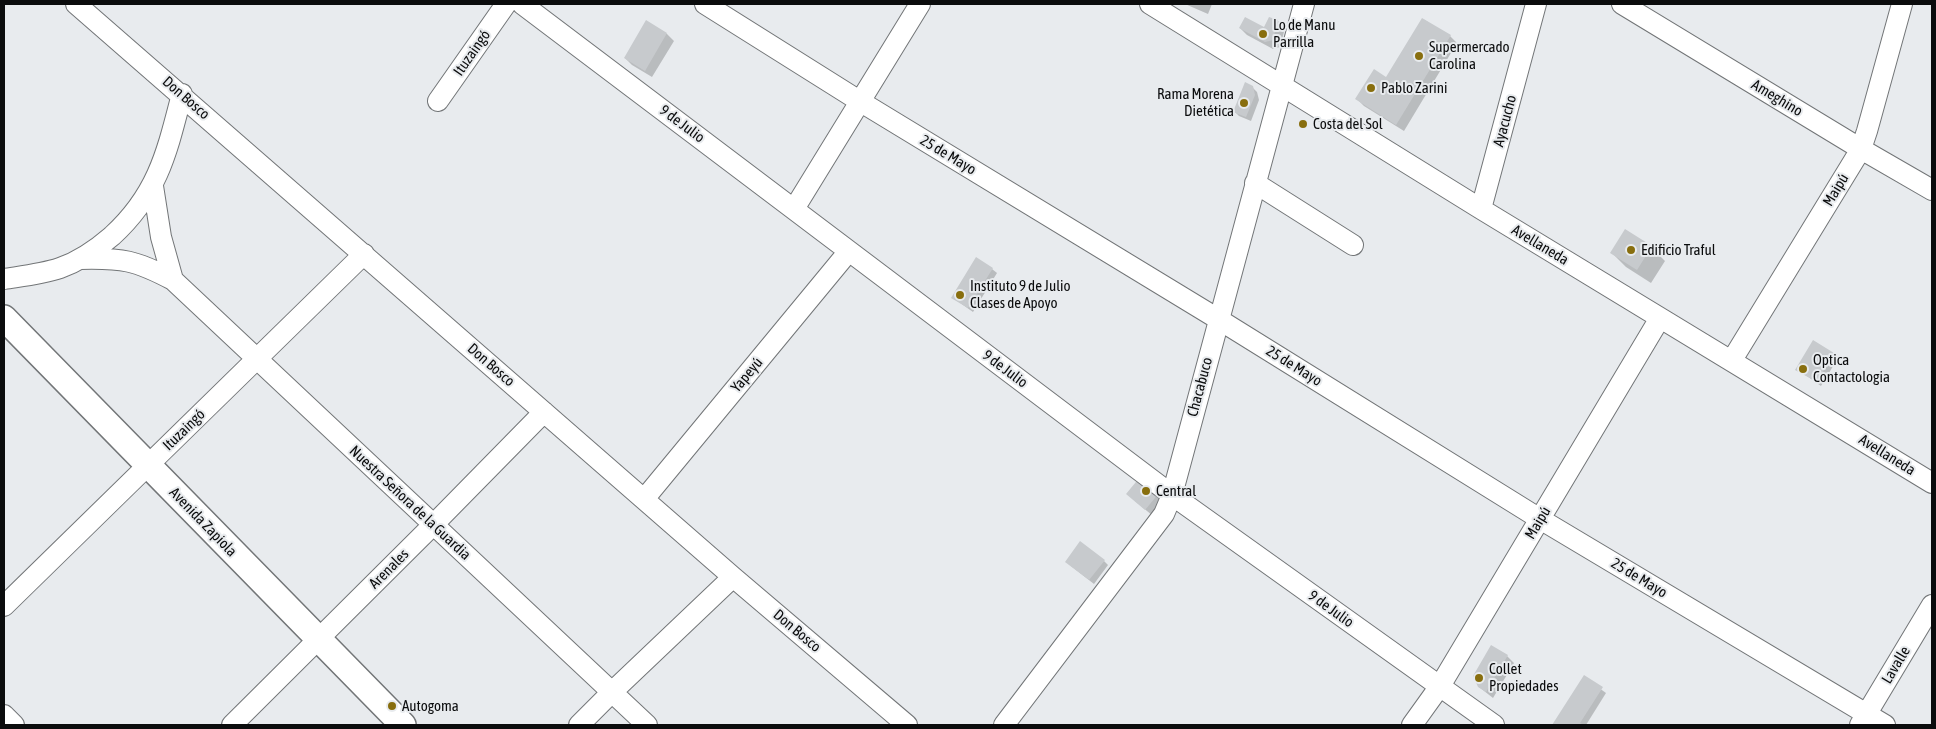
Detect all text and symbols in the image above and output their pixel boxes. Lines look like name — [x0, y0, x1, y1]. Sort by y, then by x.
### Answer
place label: Lo de Manu Parrilla — [1273, 16, 1335, 51]
street label: Ituzaingó — [450, 27, 494, 79]
marker: Lo de Manu Parrilla — [1257, 28, 1269, 40]
place label: Supermercado Carolina — [1429, 38, 1510, 73]
marker: Supermercado Carolina — [1413, 50, 1425, 62]
street label: Don Bosco — [159, 73, 213, 123]
street label: Ameghino — [1748, 76, 1806, 120]
place label: Pablo Zarini — [1381, 79, 1447, 97]
marker: Pablo Zarini — [1365, 82, 1377, 94]
place label: Rama Morena Dietética — [1157, 85, 1234, 120]
street label: Ayacucho — [1489, 93, 1521, 149]
marker: Rama Morena Dietética — [1238, 97, 1250, 109]
street label: 9 de Julio — [656, 101, 708, 147]
place label: Costa del Sol — [1313, 115, 1383, 133]
marker: Costa del Sol — [1297, 118, 1309, 130]
street label: 25 de Mayo — [917, 131, 979, 179]
street label: Maipú — [1819, 170, 1853, 210]
street label: Avellaneda — [1508, 221, 1572, 269]
place label: Edificio Traful — [1641, 241, 1716, 259]
marker: Edificio Traful — [1625, 244, 1637, 256]
place label: Instituto 9 de Julio Clases de Apoyo — [970, 277, 1071, 312]
marker: Instituto 9 de Julio Clases de Apoyo — [954, 289, 966, 301]
street label: Don Bosco — [464, 340, 518, 390]
street label: 25 de Mayo — [1263, 342, 1325, 390]
street label: 9 de Julio — [979, 346, 1031, 392]
place label: Optica Contactologia — [1813, 351, 1890, 386]
street label: Yapeyú — [727, 354, 767, 396]
street label: Chacabuco — [1183, 355, 1217, 419]
marker: Optica Contactologia — [1797, 363, 1809, 375]
street label: Ituzaingó — [159, 406, 209, 454]
street label: Avellaneda — [1855, 431, 1919, 479]
street label: Nuestra Señora de la Guardia — [346, 442, 474, 564]
place label: Central — [1156, 482, 1196, 500]
street label: Avenida Zapiola — [165, 484, 241, 560]
marker: Central — [1140, 485, 1152, 497]
street label: Maipú — [1521, 503, 1555, 543]
street label: Arenales — [365, 545, 413, 593]
street label: 25 de Mayo — [1608, 554, 1670, 602]
street label: 9 de Julio — [1305, 587, 1357, 631]
street label: Don Bosco — [769, 606, 825, 656]
street label: Lavalle — [1878, 643, 1914, 687]
place label: Collet Propiedades — [1489, 660, 1558, 695]
marker: Collet Propiedades — [1473, 672, 1485, 684]
place label: Autogoma — [402, 697, 459, 715]
marker: Autogoma — [386, 700, 398, 712]

